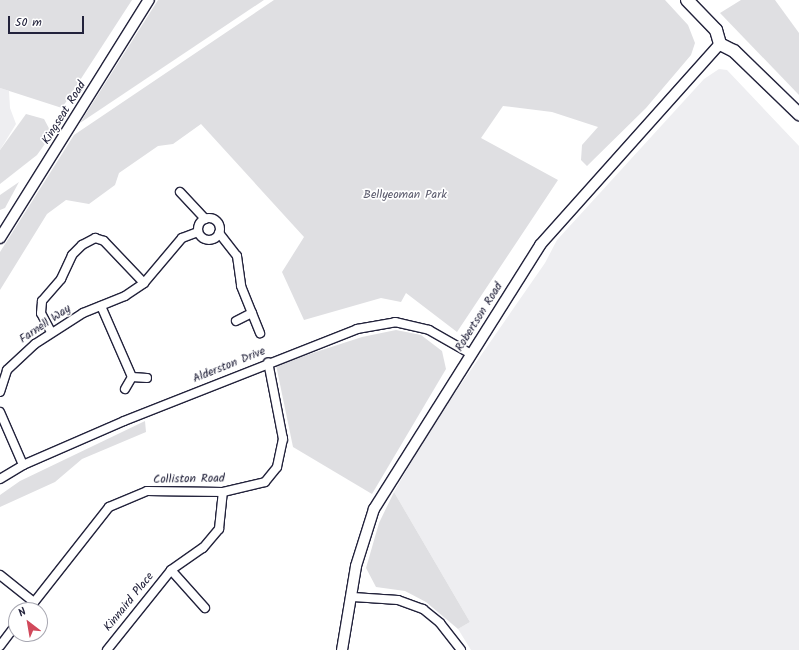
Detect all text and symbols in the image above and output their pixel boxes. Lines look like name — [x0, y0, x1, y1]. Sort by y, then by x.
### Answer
scale bar — [10, 8, 86, 34]
text: 50 m — [15, 13, 42, 32]
street label: Kingseat Road — [39, 79, 89, 147]
park label: Bellyeoman Park — [363, 188, 447, 202]
street label: Robertson Road — [452, 280, 506, 354]
street label: Farnell Way — [17, 302, 73, 346]
street label: Alderston Drive — [191, 344, 267, 386]
street label: Colliston Road — [153, 471, 225, 487]
street label: Kinnaird Place — [101, 570, 157, 634]
north arrow — [8, 602, 48, 642]
text: N — [15, 603, 30, 622]

